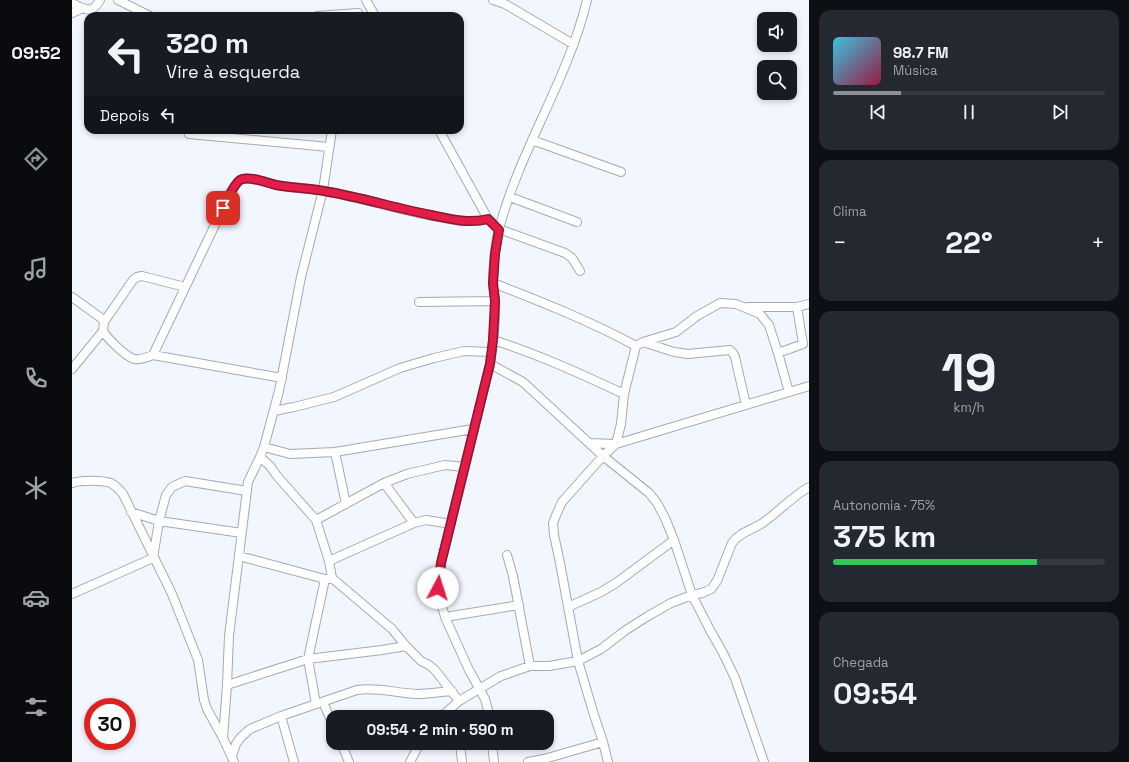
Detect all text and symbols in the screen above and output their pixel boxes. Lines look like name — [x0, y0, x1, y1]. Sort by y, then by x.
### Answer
map controls — [757, 12, 797, 100]
button: sound — [757, 12, 797, 52]
text: 320 m — [166, 25, 249, 61]
icon: left — [100, 28, 152, 80]
text: 09:52 — [11, 41, 61, 64]
text: 98.7 FM — [893, 43, 949, 62]
text: Vire à esquerda — [166, 60, 300, 83]
button: search — [757, 60, 797, 100]
text: Música — [893, 62, 938, 79]
icon: previous — [867, 101, 889, 123]
icon: pause — [958, 101, 980, 123]
icon: next — [1049, 101, 1071, 123]
icon: left — [157, 104, 179, 126]
text: Depois — [100, 106, 149, 125]
icon: directions — [22, 145, 50, 173]
pin — [206, 191, 240, 225]
icon: arrive — [212, 197, 234, 219]
text: Clima — [833, 203, 866, 220]
text: 22° — [945, 223, 993, 262]
text: − — [833, 228, 847, 256]
text: + — [1091, 228, 1105, 256]
icon: music — [22, 255, 50, 283]
text: 19 — [941, 340, 997, 406]
icon: phone — [22, 364, 50, 392]
text: km/h — [954, 399, 984, 416]
icon: climate — [22, 474, 50, 502]
text: Autonomia · 75% — [833, 497, 935, 514]
text: 375 km — [833, 517, 936, 556]
position arrow — [417, 567, 459, 609]
icon: car — [22, 584, 50, 612]
text: Chegada — [833, 654, 889, 671]
text: 09:54 — [833, 674, 917, 713]
icon: filters — [22, 693, 50, 721]
speed limit sign: 30 — [84, 698, 136, 750]
text: 09:54 · 2 min · 590 m — [366, 720, 514, 739]

